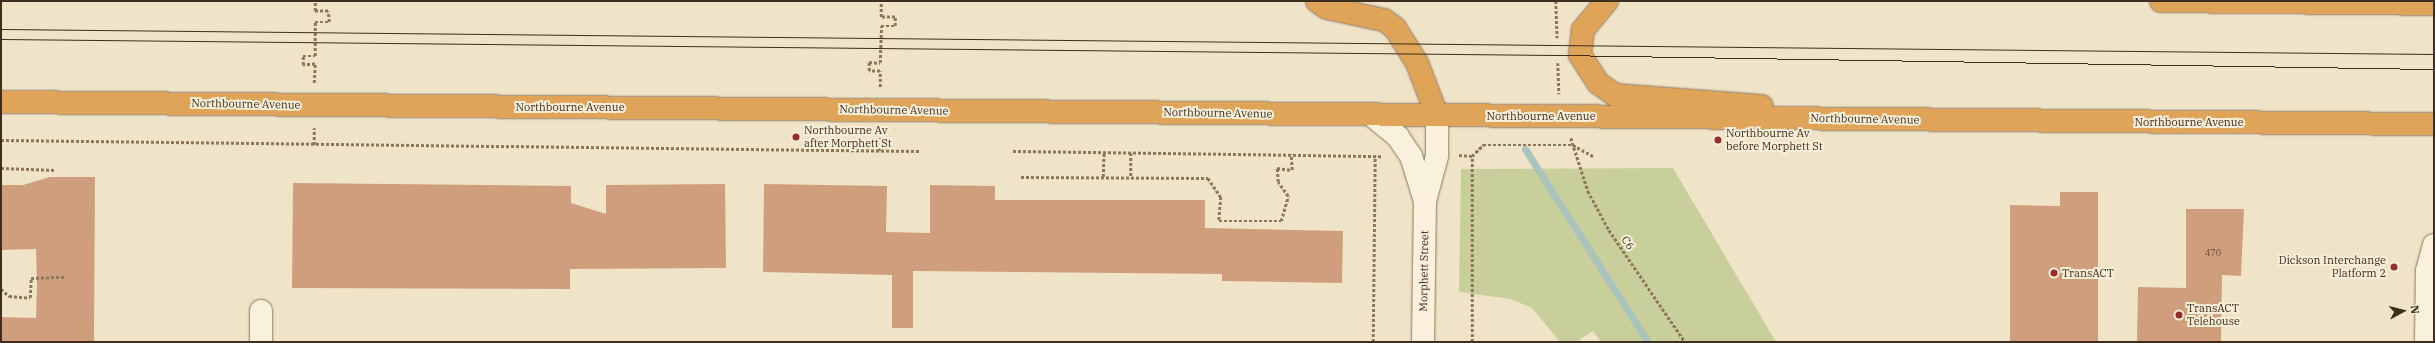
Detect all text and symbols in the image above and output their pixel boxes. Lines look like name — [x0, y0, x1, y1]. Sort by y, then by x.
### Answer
street label: Northbourne Avenue — [191, 96, 301, 112]
street label: Northbourne Avenue — [515, 100, 625, 114]
street label: Northbourne Avenue — [839, 102, 949, 118]
street label: Northbourne Avenue — [1163, 105, 1273, 121]
street label: Northbourne Avenue — [1486, 109, 1596, 123]
street label: Northbourne Avenue — [1810, 111, 1920, 127]
street label: Northbourne Avenue — [2134, 115, 2244, 129]
place label: Northbourne Av after Morphett St — [804, 124, 892, 150]
place label: Northbourne Av before Morphett St — [1726, 127, 1823, 153]
marker: Northbourne Av after Morphett St — [791, 132, 801, 142]
marker: Northbourne Av before Morphett St — [1713, 135, 1723, 145]
street label: Morphett Street — [1417, 230, 1431, 312]
street label: C6 — [1619, 234, 1637, 252]
house number: 470 — [2205, 248, 2221, 258]
place label: Dickson Interchange Platform 2 — [2279, 254, 2386, 280]
marker: Dickson Interchange Platform 2 — [2389, 262, 2399, 272]
place label: TransACT — [2062, 266, 2114, 280]
marker: TransACT — [2049, 268, 2059, 278]
north arrow — [2383, 291, 2423, 331]
place label: TransACT Telehouse — [2187, 302, 2240, 328]
text: N — [2407, 304, 2422, 315]
marker: TransACT Telehouse — [2174, 310, 2184, 320]

